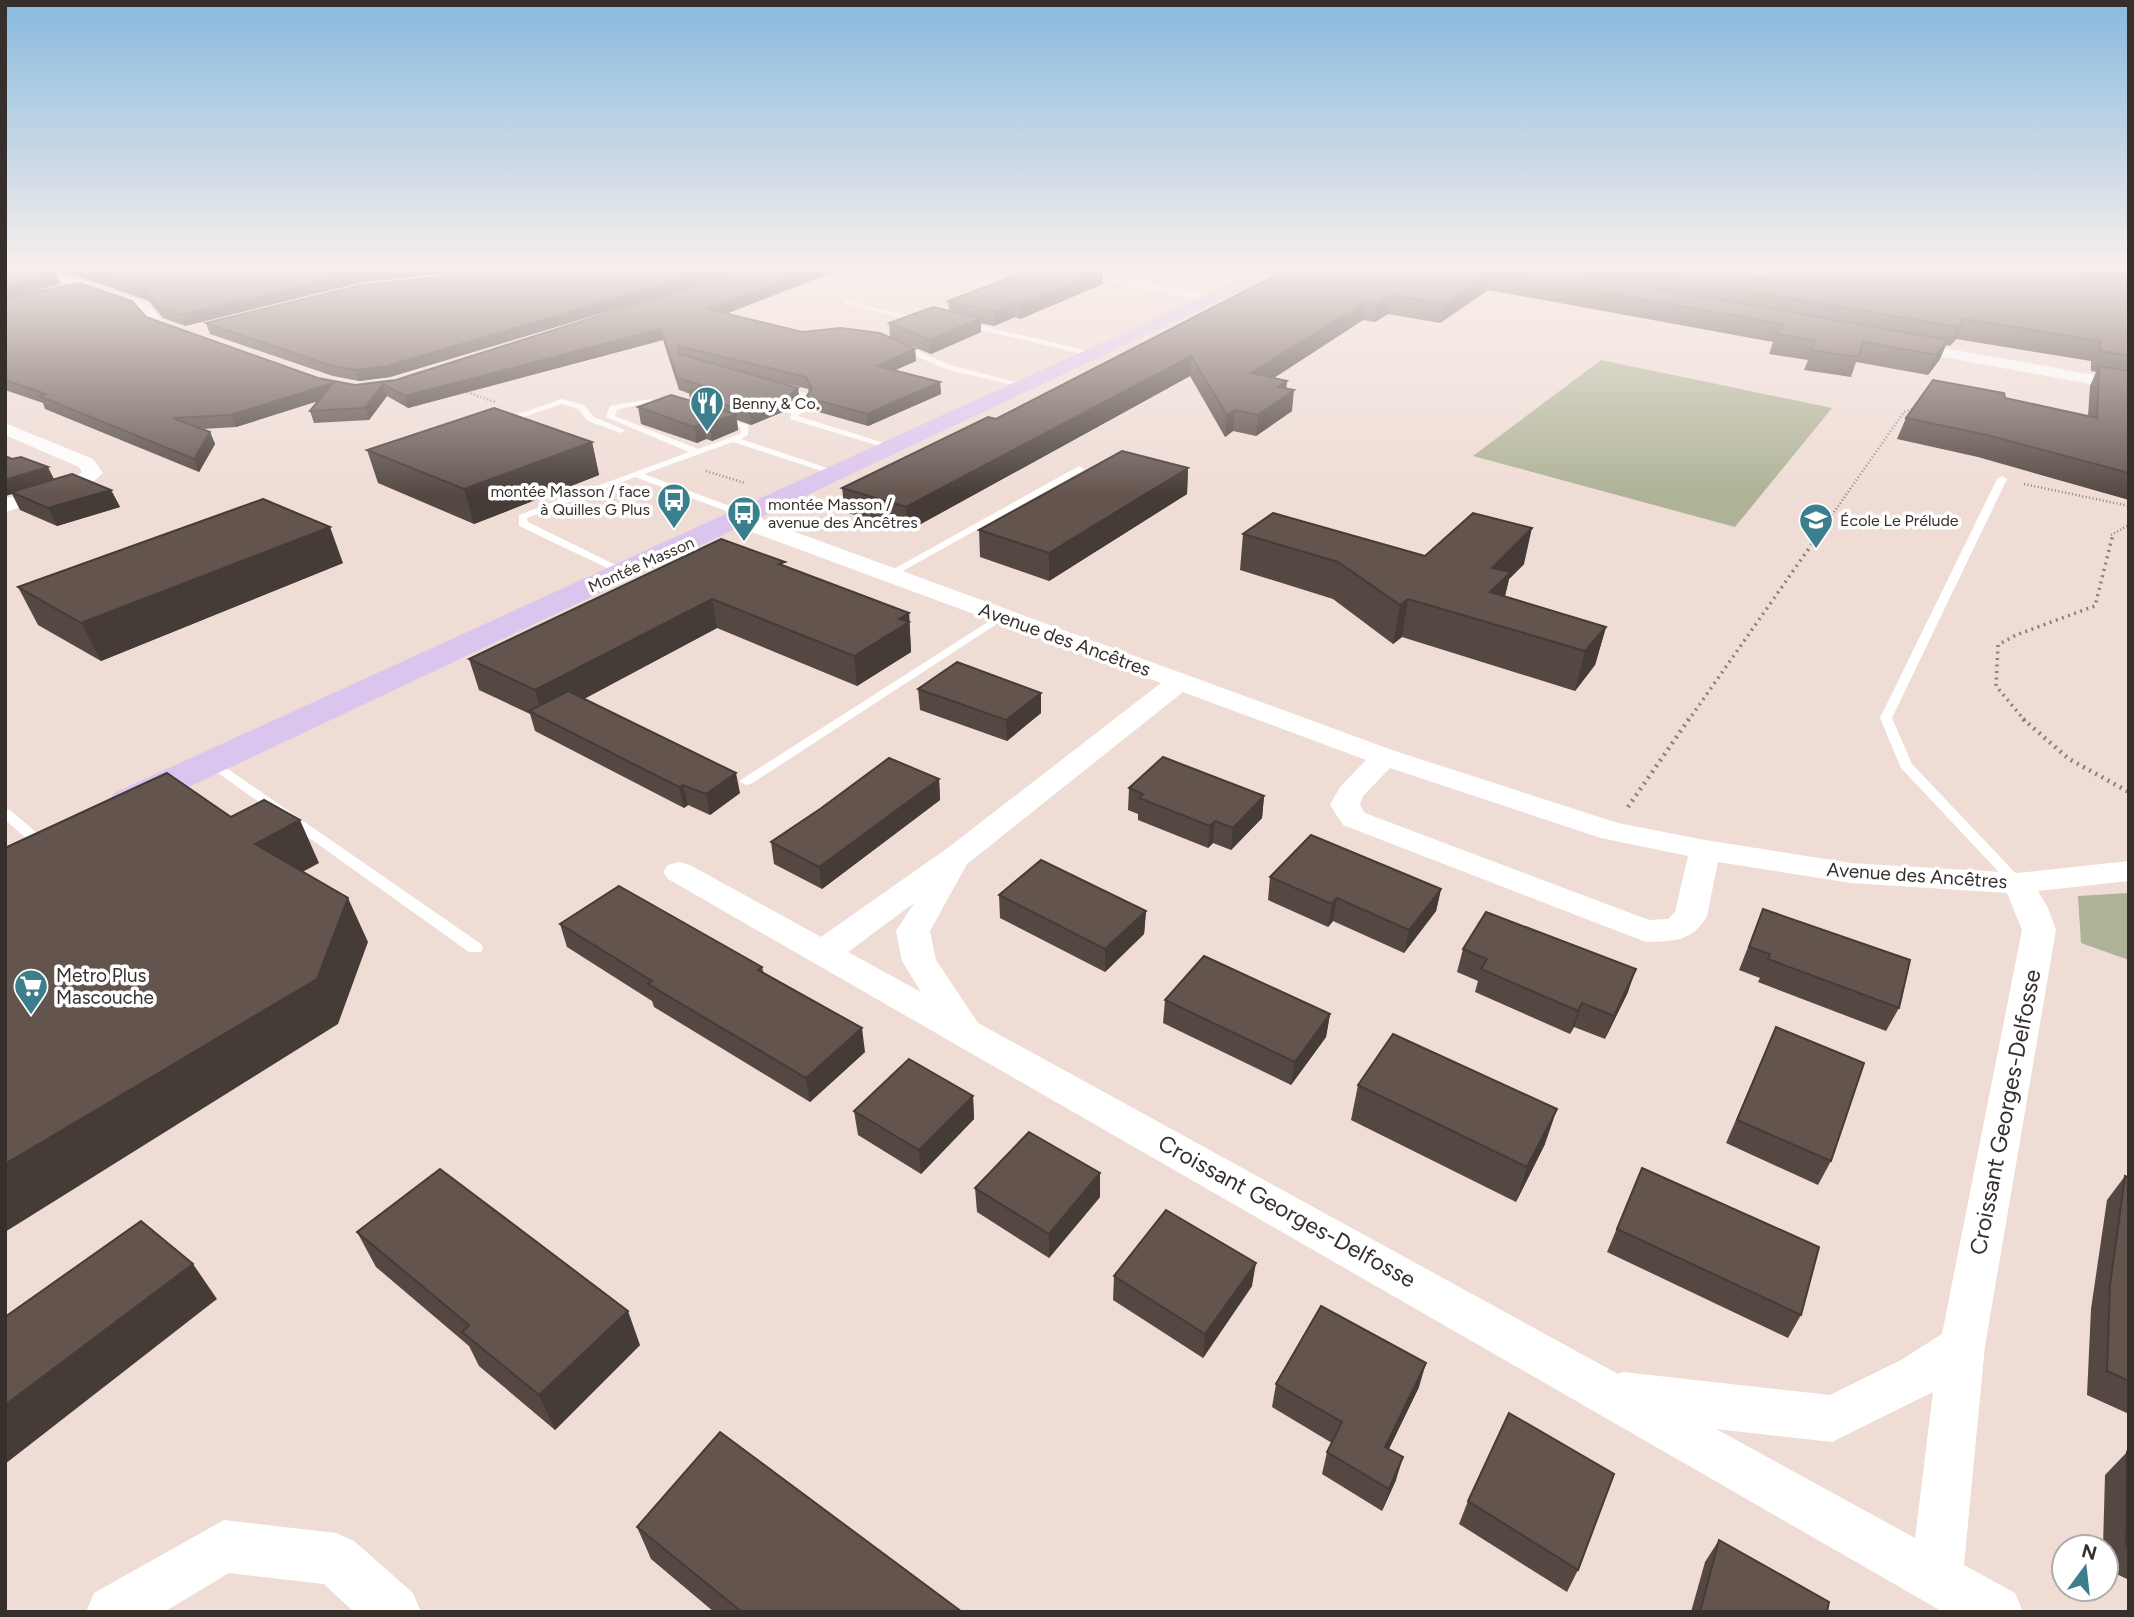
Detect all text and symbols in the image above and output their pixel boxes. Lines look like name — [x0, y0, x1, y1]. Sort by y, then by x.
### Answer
restaurant icon: Benny & Co. — [688, 384, 726, 433]
place label: Benny & Co. — [732, 394, 819, 413]
bus stop icon: montée Masson / face à Quilles G Plus — [655, 481, 693, 530]
place label: montée Masson / face à Quilles G Plus — [490, 482, 650, 519]
bus stop icon: montée Masson / avenue des Ancêtres — [725, 494, 763, 543]
place label: montée Masson / avenue des Ancêtres — [768, 495, 918, 532]
school or university icon: École Le Prélude — [1797, 501, 1835, 550]
place label: École Le Prélude — [1840, 511, 1959, 530]
street label: Montée Masson — [585, 533, 697, 596]
street label: Avenue des Ancêtres — [976, 598, 1154, 681]
street label: Avenue des Ancêtres — [1826, 858, 2008, 893]
place label: Metro Plus Mascouche — [56, 964, 154, 1009]
supermarket icon: Metro Plus Mascouche — [12, 967, 50, 1016]
street label: Croissant Georges-Delfosse — [1964, 967, 2046, 1257]
street label: Croissant Georges-Delfosse — [1153, 1128, 1421, 1294]
north arrow — [2050, 1533, 2120, 1603]
text: N — [2079, 1539, 2099, 1565]

